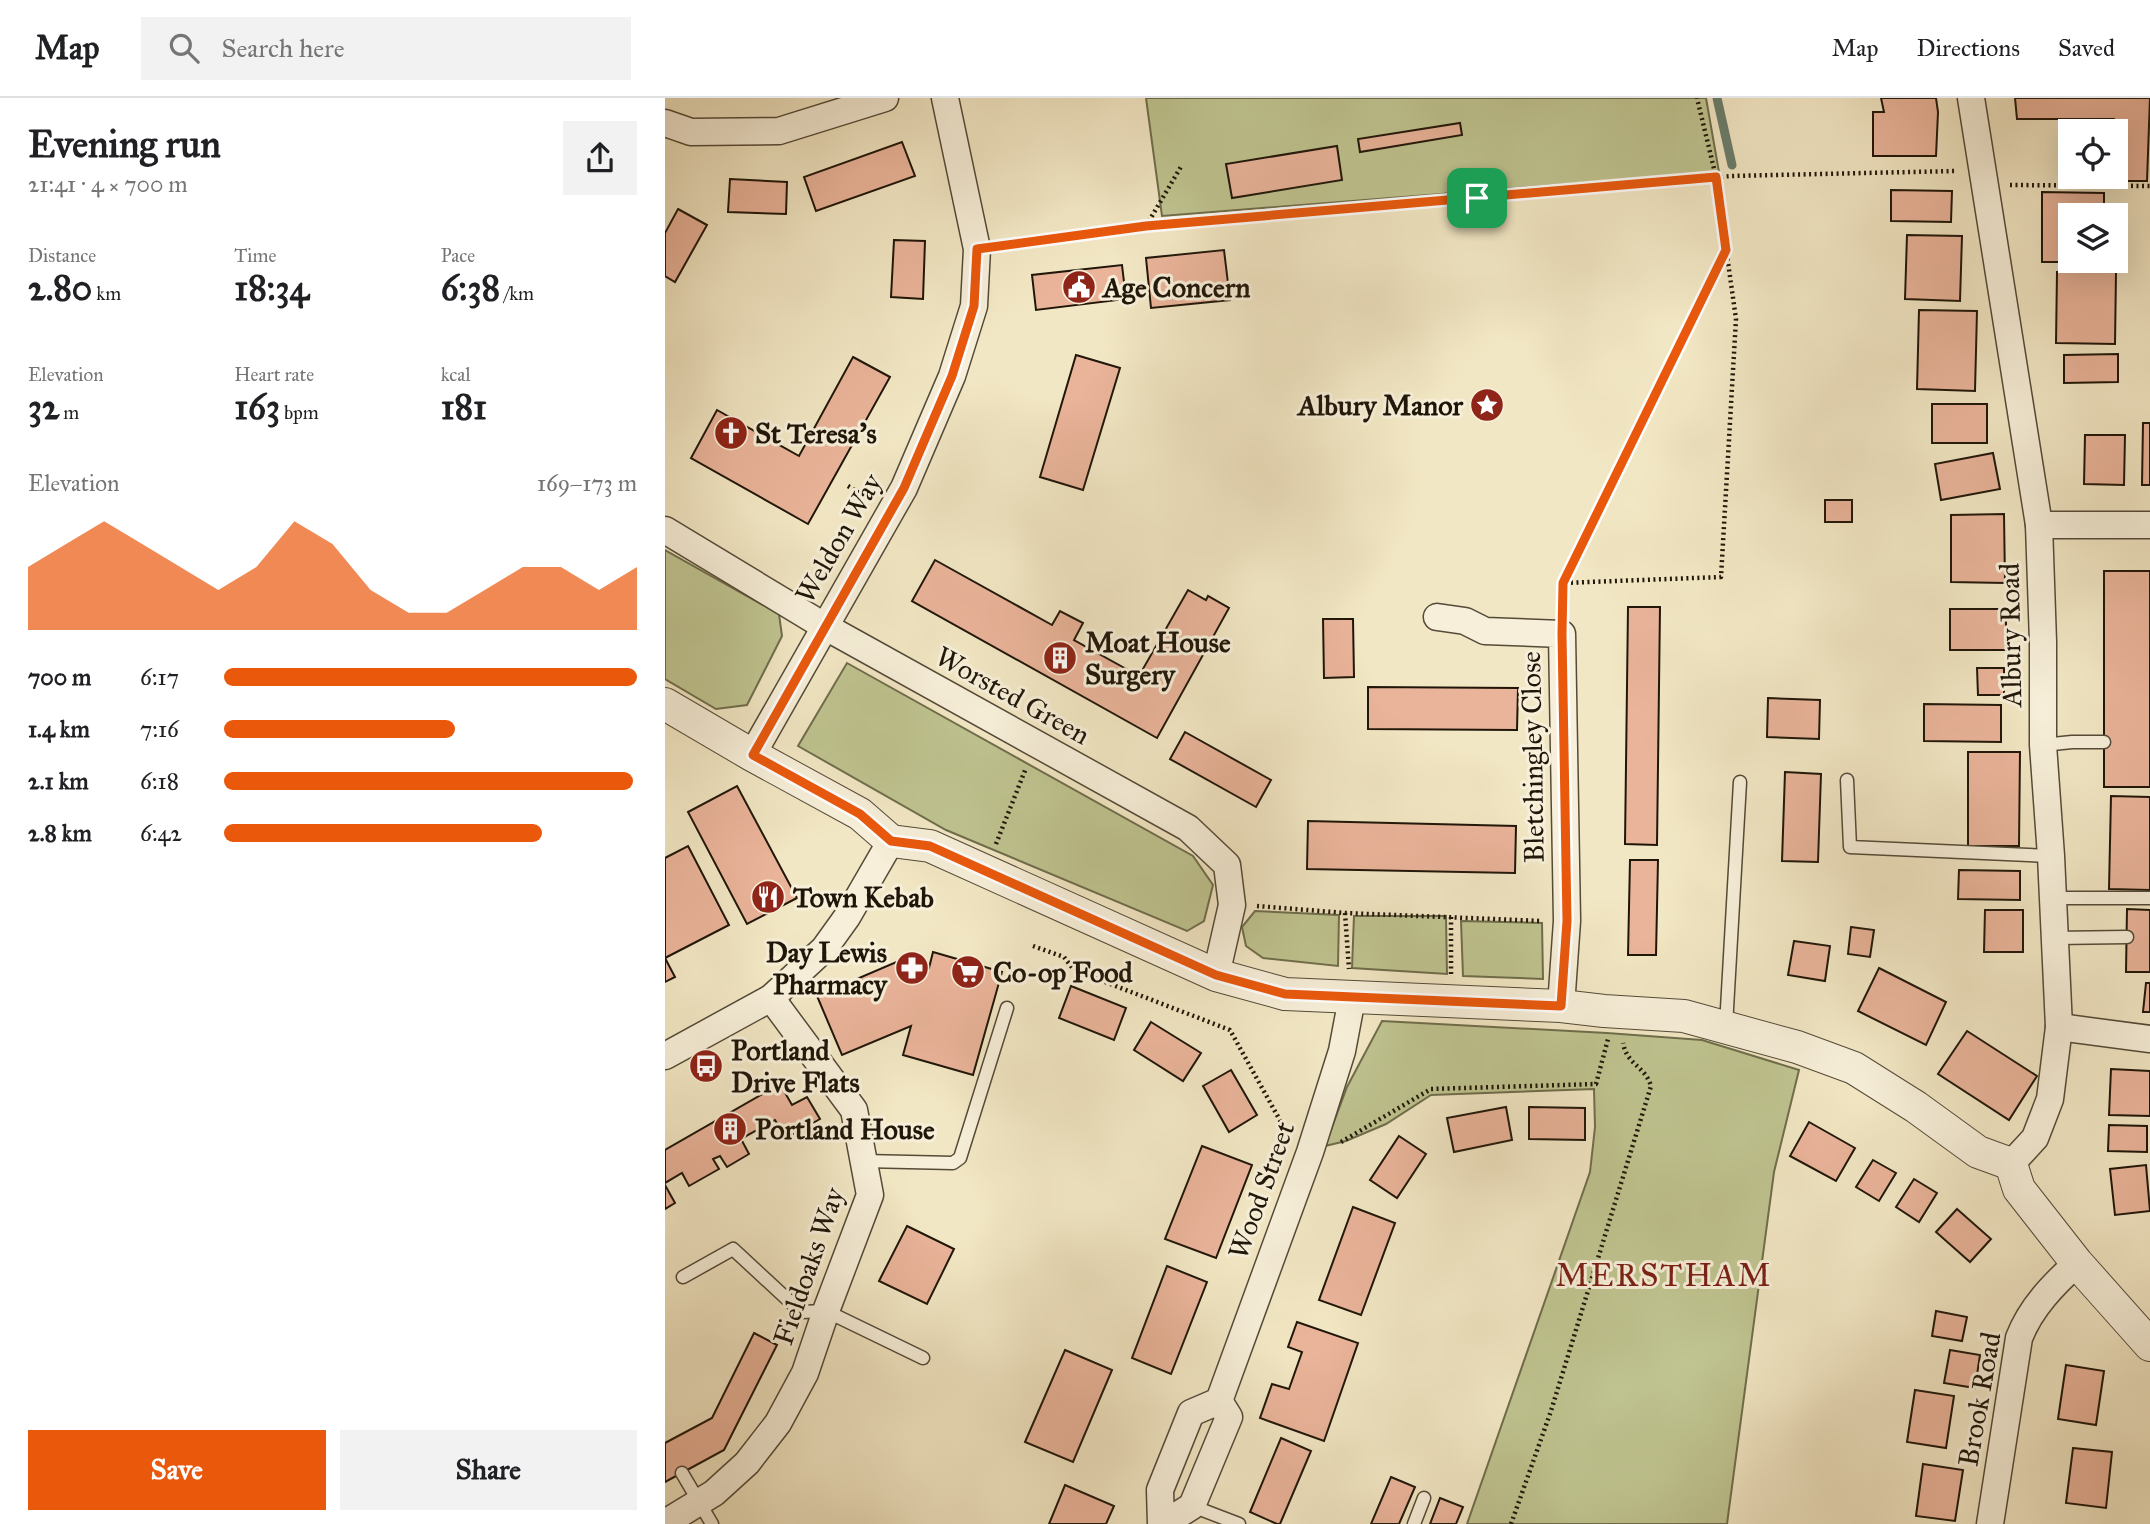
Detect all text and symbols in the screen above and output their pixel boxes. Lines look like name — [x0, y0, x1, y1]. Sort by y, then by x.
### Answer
search box — [141, 17, 631, 80]
text: Map — [35, 28, 99, 68]
icon: search — [165, 29, 203, 67]
text: Search here — [221, 32, 345, 64]
text: Map — [1832, 33, 1879, 63]
text: Directions — [1917, 33, 2020, 63]
text: Saved — [2058, 33, 2115, 63]
map controls — [2058, 119, 2128, 273]
button: locate — [2058, 119, 2128, 189]
text: Evening run — [28, 121, 221, 167]
button: share — [563, 121, 637, 195]
pin — [1447, 168, 1507, 228]
text: 21:41 · 4 × 700 m — [28, 170, 188, 198]
icon: arrive — [1458, 179, 1496, 217]
button: layers — [2058, 203, 2128, 273]
text: Distance — [28, 244, 96, 267]
text: Time — [234, 244, 276, 267]
text: Pace — [441, 244, 475, 267]
text: 2.80 — [28, 267, 92, 310]
text: 18:34 — [234, 267, 309, 310]
text: 6:38 — [441, 267, 500, 310]
public building icon: Age Concern — [1060, 268, 1098, 306]
place label: Age Concern — [1101, 270, 1250, 305]
text: km — [92, 282, 121, 305]
text: /km — [500, 282, 534, 305]
text: Elevation — [28, 363, 103, 386]
text: Heart rate — [234, 363, 314, 386]
text: kcal — [441, 363, 471, 386]
text: 32 — [28, 386, 59, 429]
text: 163 — [234, 386, 280, 429]
text: 181 — [441, 386, 487, 429]
place icon: Albury Manor — [1468, 386, 1506, 424]
place label: Albury Manor — [1296, 388, 1463, 423]
text: m — [59, 401, 79, 424]
text: bpm — [280, 401, 319, 424]
church icon: St Teresa's — [712, 414, 750, 452]
place label: St Teresa's — [755, 416, 877, 451]
street label: Weldon Way — [787, 466, 890, 609]
text: Elevation — [28, 469, 119, 497]
text: 169–173 m — [537, 469, 637, 497]
street label: Albury Road — [1992, 563, 2029, 708]
place label: Moat House Surgery — [1085, 625, 1231, 692]
street label: Worsted Green — [929, 639, 1096, 752]
building icon: Moat House Surgery — [1041, 639, 1079, 677]
street label: Bletchingley Close — [1513, 651, 1552, 863]
text: 700 m — [28, 663, 91, 691]
text: 6:17 — [140, 663, 179, 691]
text: 1.4 km — [28, 715, 90, 743]
text: 7:16 — [140, 715, 179, 743]
text: 2.1 km — [28, 767, 89, 795]
text: 6:18 — [140, 767, 179, 795]
text: 2.8 km — [28, 819, 92, 847]
text: 6:42 — [140, 819, 182, 847]
restaurant icon: Town Kebab — [749, 878, 787, 916]
place label: Town Kebab — [793, 880, 934, 915]
place label: Day Lewis Pharmacy — [766, 935, 888, 1002]
pharmacy icon: Day Lewis Pharmacy — [893, 949, 931, 987]
supermarket icon: Co-op Food — [949, 953, 987, 991]
place label: Co-op Food — [993, 955, 1134, 990]
place label: Portland Drive Flats — [731, 1033, 860, 1100]
bus stop icon: Portland Drive Flats — [687, 1047, 725, 1085]
building icon: Portland House — [711, 1110, 749, 1148]
place label: Portland House — [755, 1112, 935, 1147]
street label: Wood Street — [1220, 1117, 1303, 1264]
street label: Fieldoaks Way — [765, 1182, 852, 1350]
district label: MERSTHAM — [1556, 1256, 1772, 1295]
street label: Brook Road — [1950, 1329, 2009, 1469]
button: Save — [28, 1430, 326, 1510]
button: Share — [340, 1430, 637, 1510]

